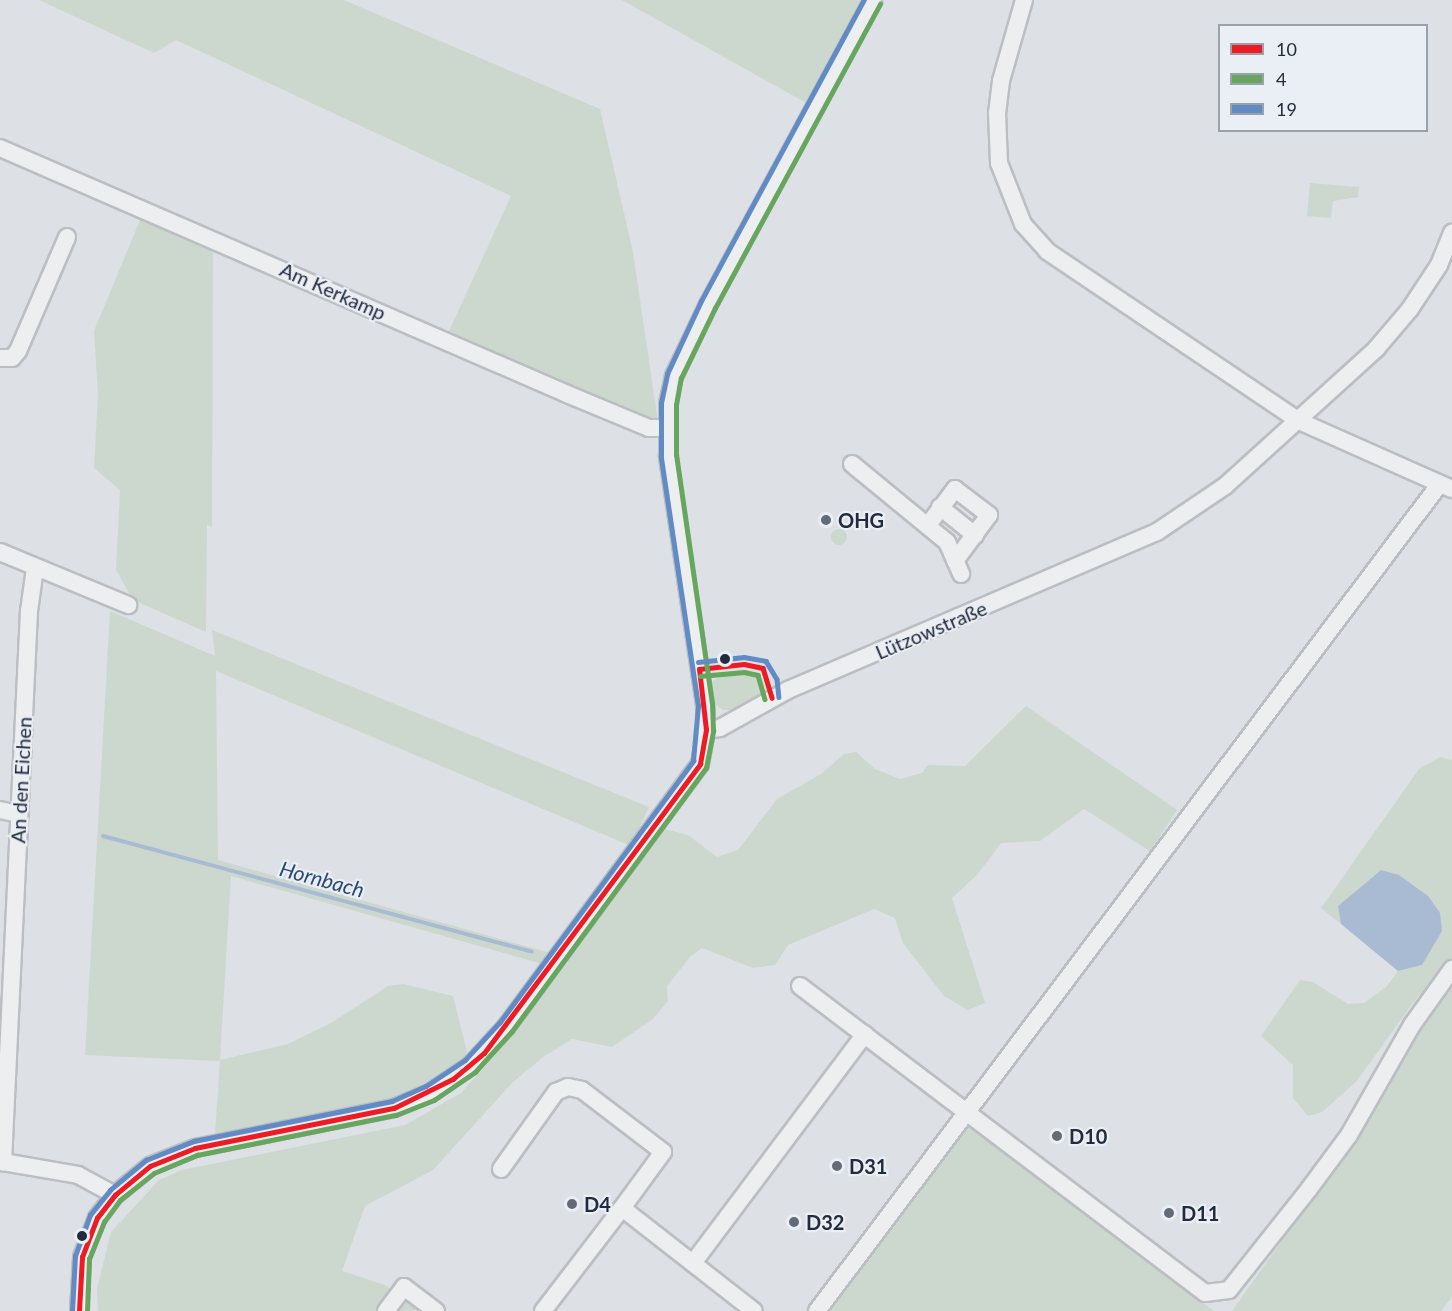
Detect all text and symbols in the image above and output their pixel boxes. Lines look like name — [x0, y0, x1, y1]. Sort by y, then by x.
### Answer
legend — [1218, 24, 1428, 132]
text: 10 — [1276, 38, 1297, 60]
text: 4 — [1276, 68, 1286, 90]
text: 19 — [1276, 98, 1297, 120]
street label: Am Kerkamp — [276, 257, 390, 325]
place label: OHG — [838, 508, 884, 532]
marker: OHG — [819, 513, 833, 527]
street label: Lützowstraße — [872, 596, 990, 664]
unlabelled marker — [719, 653, 731, 665]
street label: An den Eichen — [6, 716, 36, 844]
water label: Hornbach — [277, 856, 367, 902]
place label: D10 — [1069, 1124, 1107, 1148]
marker: D10 — [1050, 1129, 1064, 1143]
place label: D31 — [849, 1154, 887, 1178]
marker: D31 — [830, 1159, 844, 1173]
place label: D4 — [584, 1192, 611, 1216]
marker: D4 — [565, 1197, 579, 1211]
place label: D11 — [1181, 1201, 1219, 1225]
marker: D11 — [1162, 1206, 1176, 1220]
place label: D32 — [806, 1210, 844, 1234]
marker: D32 — [787, 1215, 801, 1229]
unlabelled marker — [76, 1230, 88, 1242]

